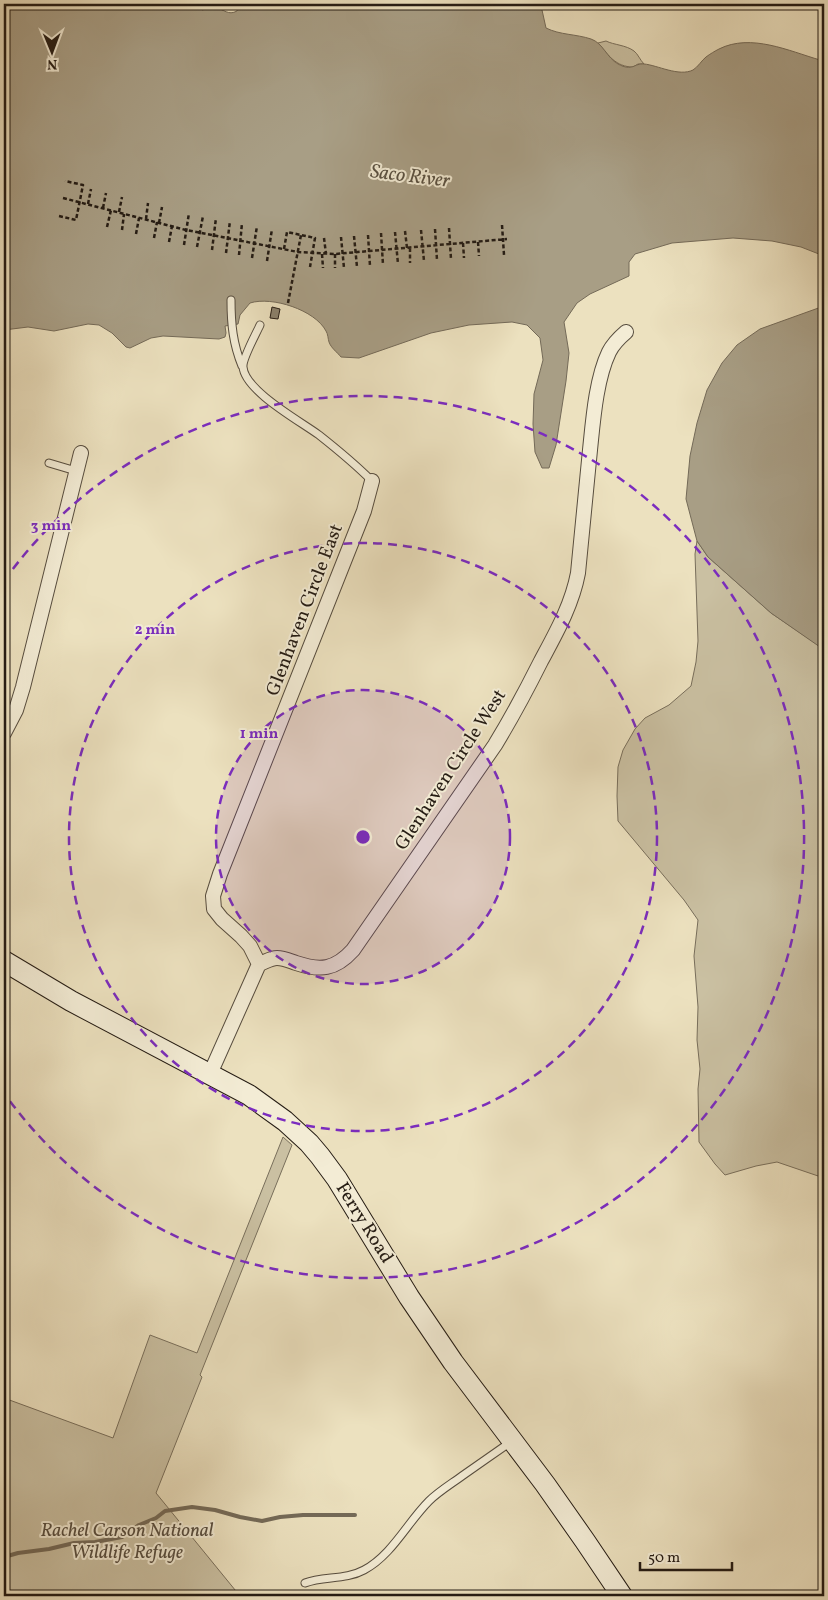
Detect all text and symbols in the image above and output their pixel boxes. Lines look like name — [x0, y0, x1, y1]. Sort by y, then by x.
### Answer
north arrow — [28, 28, 78, 78]
text: N — [47, 54, 57, 73]
water label: Saco River — [369, 158, 452, 196]
text: 3 min — [31, 516, 71, 537]
street label: Glenhaven Circle East — [260, 520, 350, 700]
text: 2 min — [135, 620, 175, 641]
street label: Glenhaven Circle West — [389, 684, 513, 856]
text: 1 min — [240, 724, 278, 745]
centre of rings — [354, 828, 372, 846]
street label: Ferry Road — [329, 1177, 399, 1269]
park label: Rachel Carson National Wildlife Refuge — [40, 1518, 214, 1566]
scale bar — [640, 1540, 733, 1572]
text: 50 m — [648, 1548, 680, 1569]

